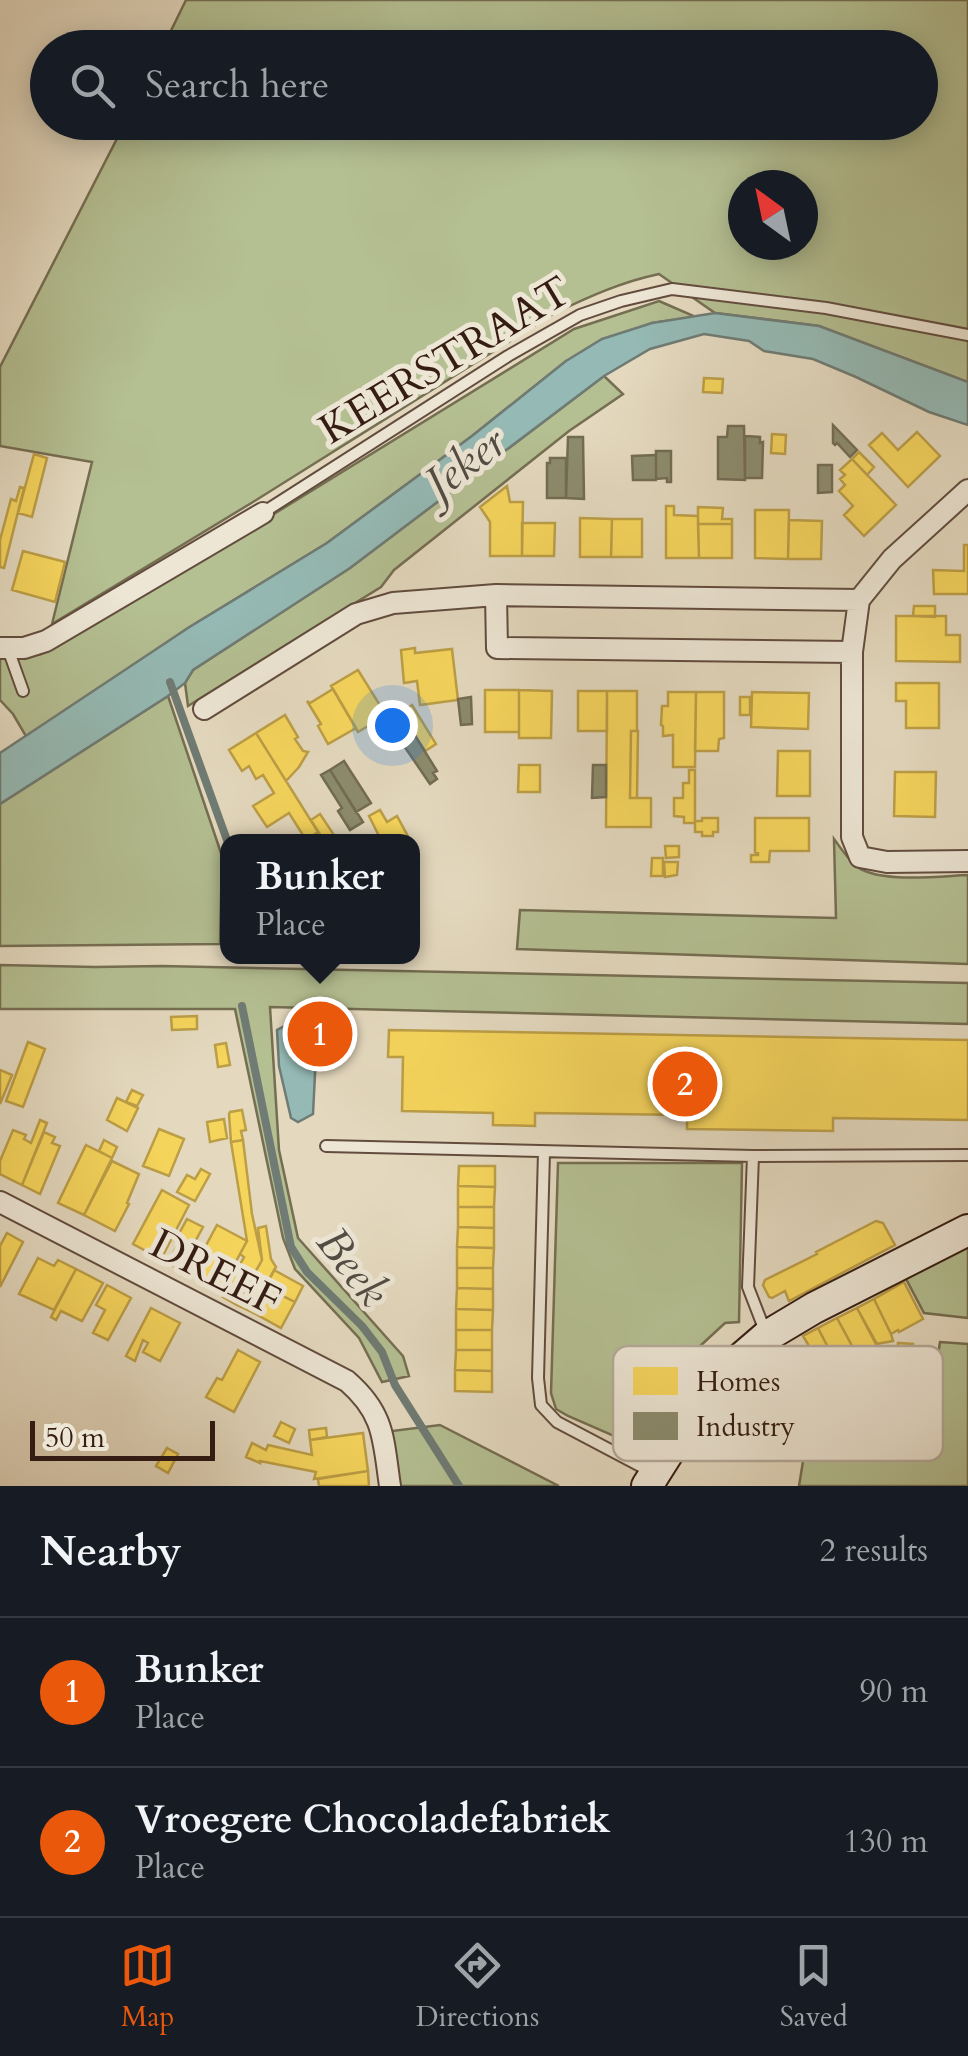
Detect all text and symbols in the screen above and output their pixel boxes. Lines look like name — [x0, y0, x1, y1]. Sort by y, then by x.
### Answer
search box — [30, 30, 938, 140]
icon: search — [65, 58, 120, 113]
text: Search here — [145, 59, 329, 111]
north arrow — [728, 170, 818, 260]
street label: KEERSTRAAT — [308, 263, 581, 458]
water label: Jeker — [404, 412, 519, 520]
your location — [367, 700, 418, 751]
popup — [220, 834, 420, 964]
text: Bunker — [256, 851, 384, 903]
text: Place — [256, 903, 326, 947]
pin: 1 — [288, 996, 352, 1072]
pin: 2 — [652, 1046, 718, 1122]
water label: Beek — [302, 1214, 403, 1319]
street label: DREEF — [140, 1215, 290, 1329]
legend — [613, 1346, 943, 1461]
text: Homes — [696, 1363, 780, 1401]
text: Industry — [696, 1408, 795, 1446]
scale bar — [30, 1416, 215, 1460]
text: 50 m — [45, 1419, 105, 1457]
text: Nearby — [40, 1523, 182, 1580]
text: 2 results — [820, 1529, 928, 1573]
text: Bunker — [135, 1644, 264, 1696]
text: 1 — [64, 1670, 81, 1714]
text: 90 m — [860, 1670, 928, 1714]
text: Place — [135, 1696, 205, 1740]
text: Vroegere Chocoladefabriek — [135, 1794, 610, 1846]
text: 2 — [64, 1820, 81, 1864]
text: 130 m — [843, 1820, 928, 1864]
text: Place — [135, 1846, 205, 1890]
tab: Map — [120, 1938, 175, 2036]
tab: Directions — [416, 1938, 539, 2036]
tab: Saved — [780, 1938, 848, 2036]

